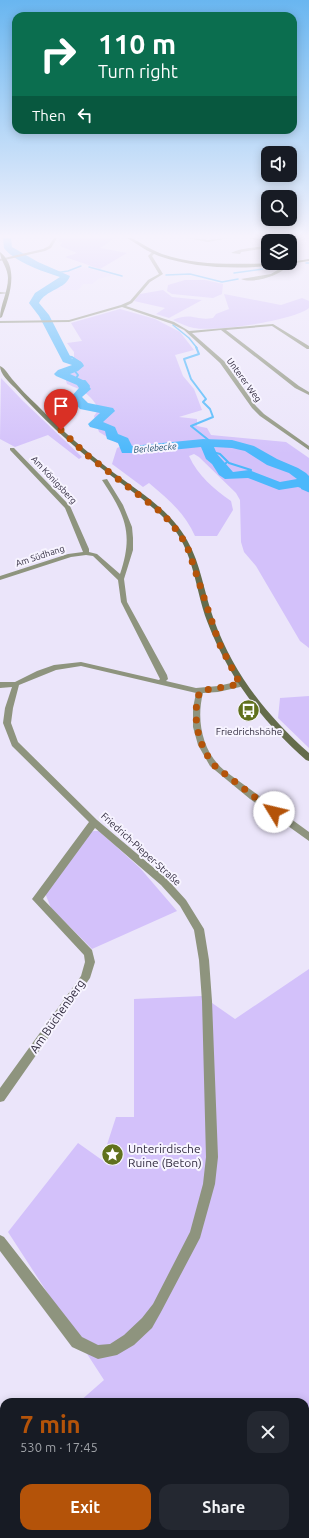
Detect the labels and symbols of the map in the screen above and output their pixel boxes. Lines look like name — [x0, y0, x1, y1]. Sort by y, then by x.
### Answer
street label: Unterer Weg — [225, 356, 263, 404]
pin — [44, 389, 78, 430]
water label: Berlebecke — [133, 441, 177, 455]
street label: Am Königsberg — [29, 454, 79, 506]
street label: Am Südhang — [14, 543, 66, 569]
bus stop icon: Friedrichshöhe — [236, 698, 262, 724]
place label: Friedrichshöhe — [216, 726, 282, 737]
position arrow — [253, 791, 295, 833]
street label: Friedrich-Pieper-Straße — [99, 810, 183, 888]
street label: Am Büchenberg — [27, 977, 87, 1055]
place icon: Unterirdische Ruine (Beton) — [99, 1142, 125, 1168]
place label: Unterirdische Ruine (Beton) — [128, 1142, 202, 1170]

